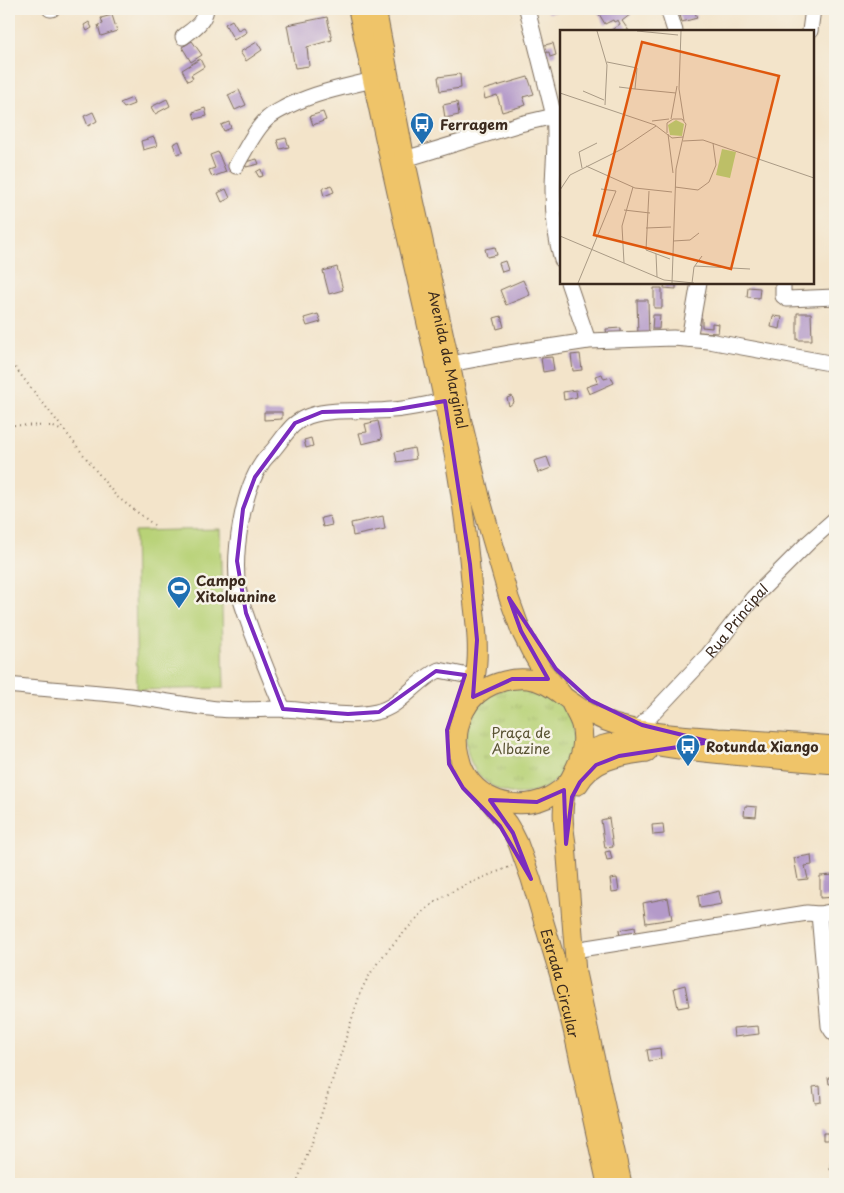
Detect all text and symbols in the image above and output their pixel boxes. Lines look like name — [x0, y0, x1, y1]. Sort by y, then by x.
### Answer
inset map — [560, 30, 814, 284]
bus stop icon: Ferragem — [409, 111, 435, 145]
place label: Ferragem — [440, 114, 508, 135]
street label: Avenida da Marginal — [424, 289, 474, 431]
place label: Campo Xitoluanine — [196, 570, 276, 607]
sports icon: Campo Xitoluanine — [166, 575, 192, 609]
street label: Rua Principal — [700, 578, 773, 662]
park label: Praça de Albazine — [491, 722, 551, 759]
bus stop icon: Rotunda Xiango — [675, 733, 701, 767]
place label: Rotunda Xiango — [706, 736, 819, 757]
street label: Estrada Circular — [536, 926, 585, 1040]

